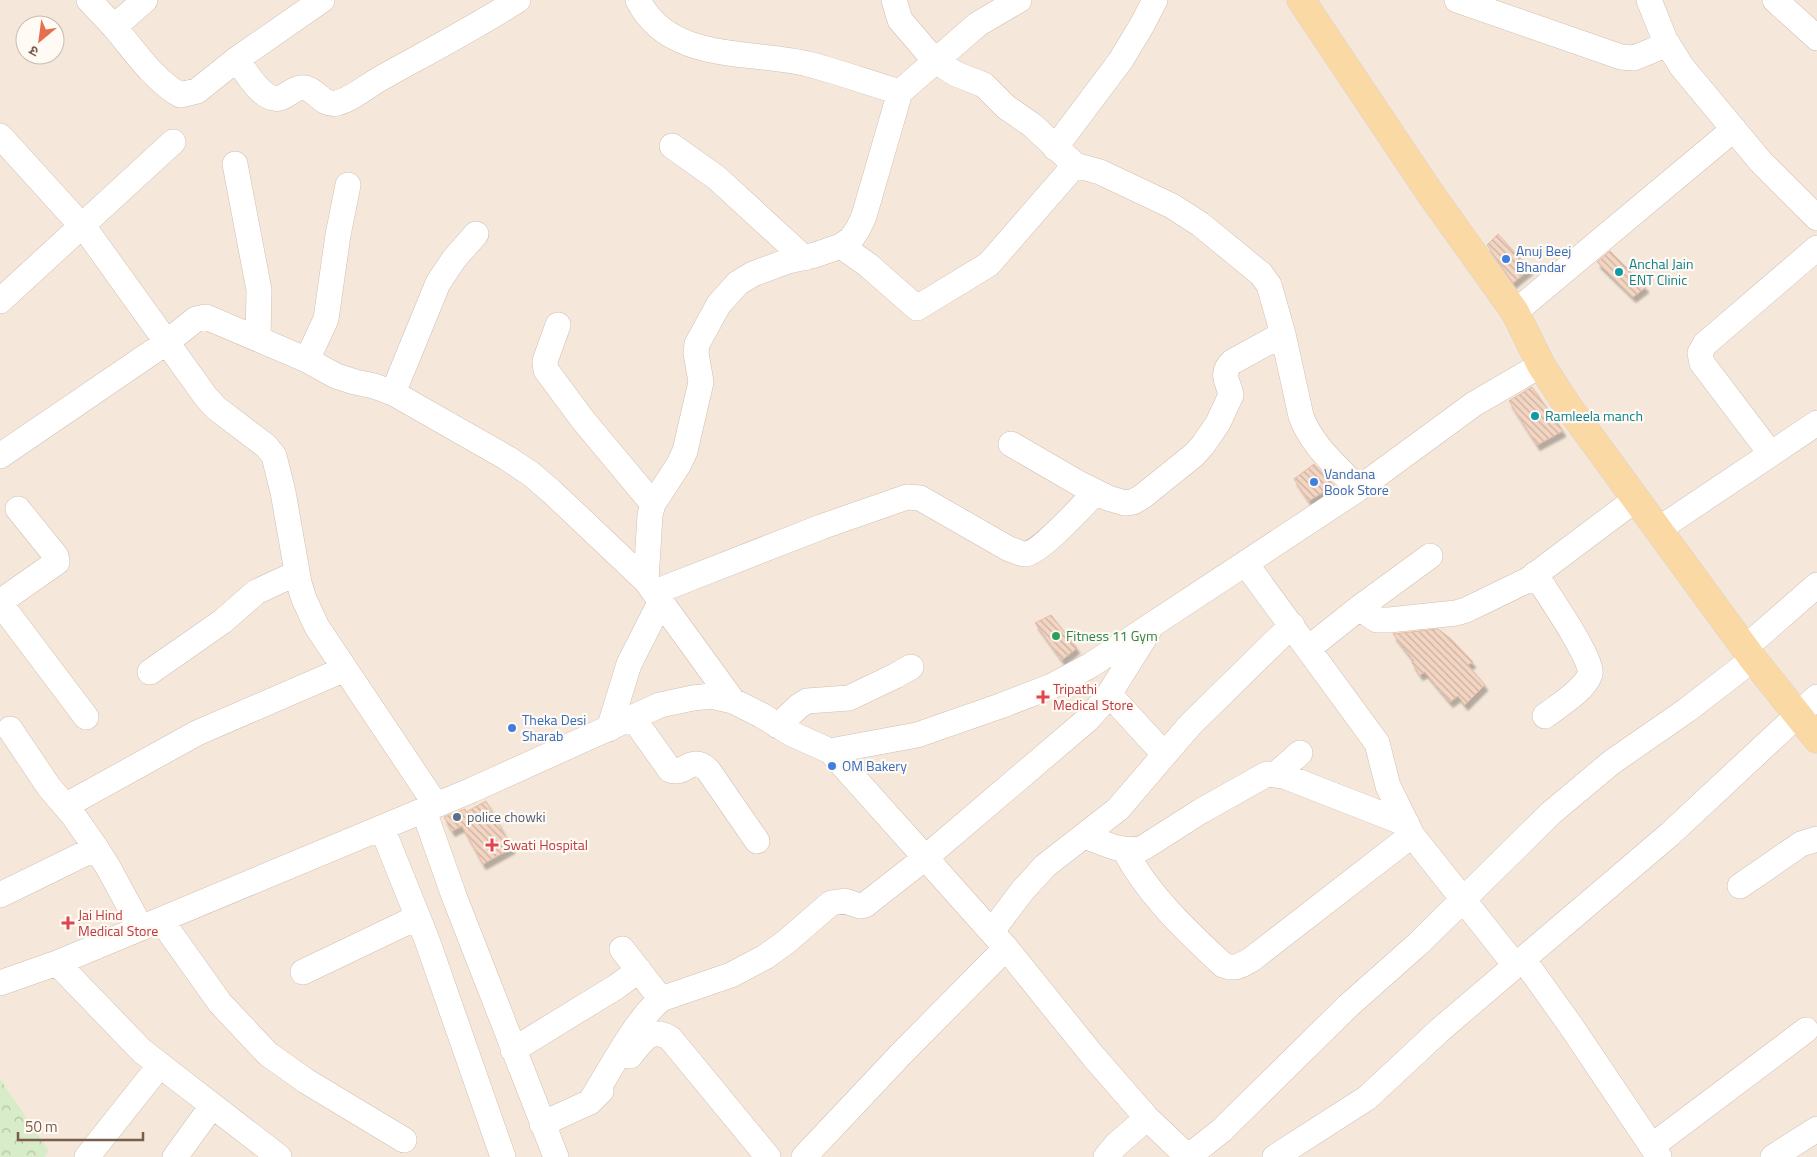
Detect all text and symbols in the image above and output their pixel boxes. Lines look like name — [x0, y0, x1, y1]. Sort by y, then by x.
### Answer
north arrow — [15, 15, 65, 65]
text: उ — [24, 40, 42, 63]
place label: Anuj Beej Bhandar — [1516, 240, 1571, 277]
marker: Anuj Beej Bhandar — [1500, 253, 1512, 265]
place label: Anchal Jain ENT Clinic — [1629, 253, 1693, 290]
marker: Anchal Jain ENT Clinic — [1613, 266, 1625, 278]
place label: Ramleela manch — [1545, 405, 1643, 426]
marker: Ramleela manch — [1529, 410, 1541, 422]
place label: Vandana Book Store — [1324, 463, 1389, 500]
marker: Vandana Book Store — [1308, 476, 1320, 488]
place label: Fitness 11 Gym — [1066, 625, 1158, 646]
marker: Fitness 11 Gym — [1050, 630, 1062, 642]
place label: Tripathi Medical Store — [1053, 678, 1133, 715]
marker: Tripathi Medical Store — [1037, 691, 1049, 703]
place label: Theka Desi Sharab — [522, 709, 586, 746]
marker: Theka Desi Sharab — [506, 722, 518, 734]
place label: OM Bakery — [842, 755, 907, 776]
marker: OM Bakery — [826, 760, 838, 772]
place label: police chowki — [467, 806, 546, 827]
marker: police chowki — [451, 811, 463, 823]
place label: Swati Hospital — [503, 834, 588, 855]
marker: Swati Hospital — [485, 838, 499, 852]
place label: Jai Hind Medical Store — [78, 904, 158, 941]
marker: Jai Hind Medical Store — [62, 917, 74, 929]
scale bar — [18, 1110, 142, 1142]
text: 50 m — [25, 1115, 58, 1138]

